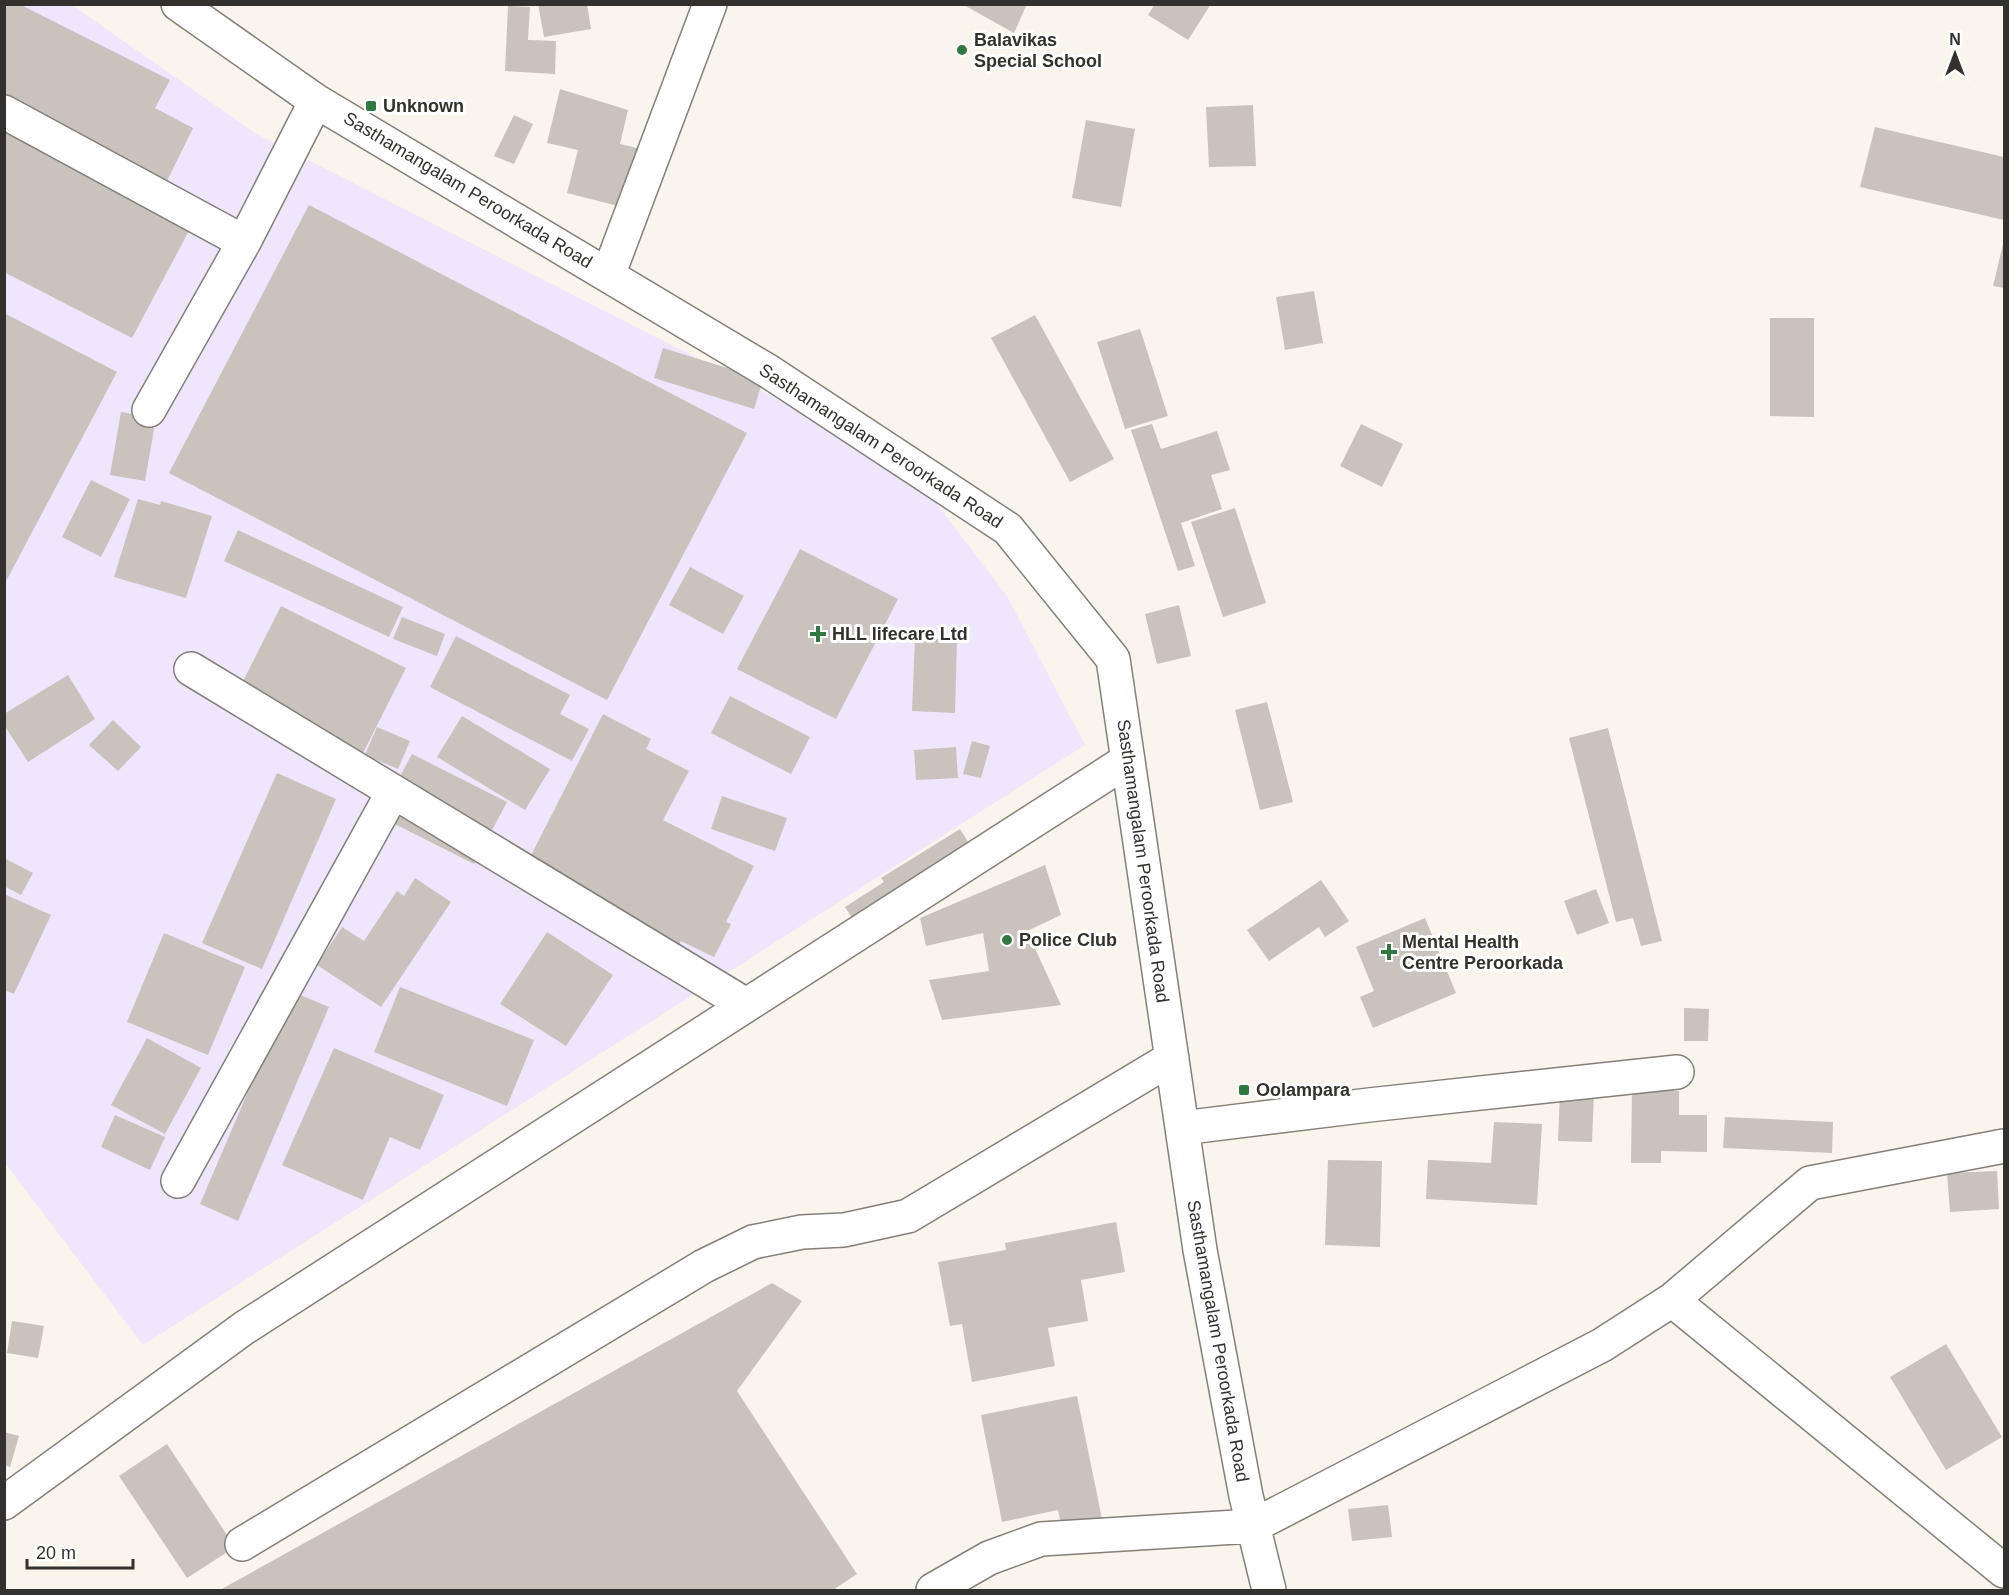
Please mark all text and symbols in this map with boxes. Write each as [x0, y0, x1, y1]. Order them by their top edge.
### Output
north arrow [1925, 24, 1985, 84]
place label: Balavikas Special School [974, 30, 1102, 71]
text: N [1949, 31, 1961, 48]
marker: Balavikas Special School [955, 43, 969, 57]
place label: Unknown [383, 96, 464, 116]
marker: Unknown [364, 99, 378, 113]
street label: Sasthamangalam Peroorkada Road [340, 108, 596, 272]
street label: Sasthamangalam Peroorkada Road [756, 360, 1006, 532]
place label: HLL lifecare Ltd [832, 624, 968, 644]
marker: HLL lifecare Ltd [809, 625, 827, 643]
street label: Sasthamangalam Peroorkada Road [1113, 718, 1173, 1004]
place label: Police Club [1019, 930, 1117, 950]
place label: Mental Health Centre Peroorkada [1402, 932, 1564, 973]
marker: Police Club [1000, 933, 1014, 947]
marker: Mental Health Centre Peroorkada [1380, 943, 1398, 961]
place label: Oolampara [1256, 1080, 1351, 1100]
marker: Oolampara [1237, 1083, 1251, 1097]
street label: Sasthamangalam Peroorkada Road [1183, 1198, 1253, 1484]
scale bar [27, 1532, 134, 1570]
text: 20 m [36, 1543, 76, 1563]

